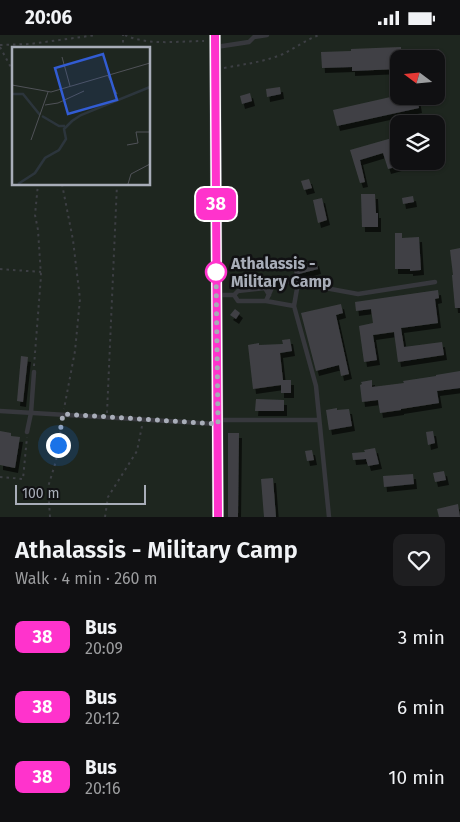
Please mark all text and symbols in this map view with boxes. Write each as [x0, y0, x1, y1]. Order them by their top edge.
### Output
text: 20:06 [25, 6, 72, 29]
inset map [12, 47, 150, 185]
north arrow [390, 50, 445, 105]
map controls [390, 50, 445, 170]
button: layers [390, 115, 445, 170]
line badge: 38 [194, 188, 238, 220]
text: 38 [206, 193, 226, 215]
place label: Athalassis - Military Camp [230, 254, 331, 291]
marker: Athalassis - Military Camp [205, 261, 227, 283]
your location [46, 433, 71, 458]
scale bar [15, 482, 146, 505]
text: 100 m [22, 485, 59, 502]
button: heart [393, 534, 445, 586]
text: Athalassis - Military Camp [15, 536, 298, 564]
text: Walk · 4 min · 260 m [15, 569, 157, 588]
text: Bus [85, 616, 117, 639]
text: 38 [33, 626, 52, 648]
text: 3 min [398, 626, 445, 649]
text: 20:09 [85, 639, 123, 658]
text: Bus [85, 686, 117, 709]
text: 38 [33, 696, 52, 718]
text: 6 min [397, 696, 445, 719]
text: 20:12 [85, 709, 120, 728]
text: Bus [85, 756, 117, 779]
text: 38 [33, 766, 52, 788]
text: 10 min [388, 766, 445, 789]
text: 20:16 [85, 779, 121, 798]

